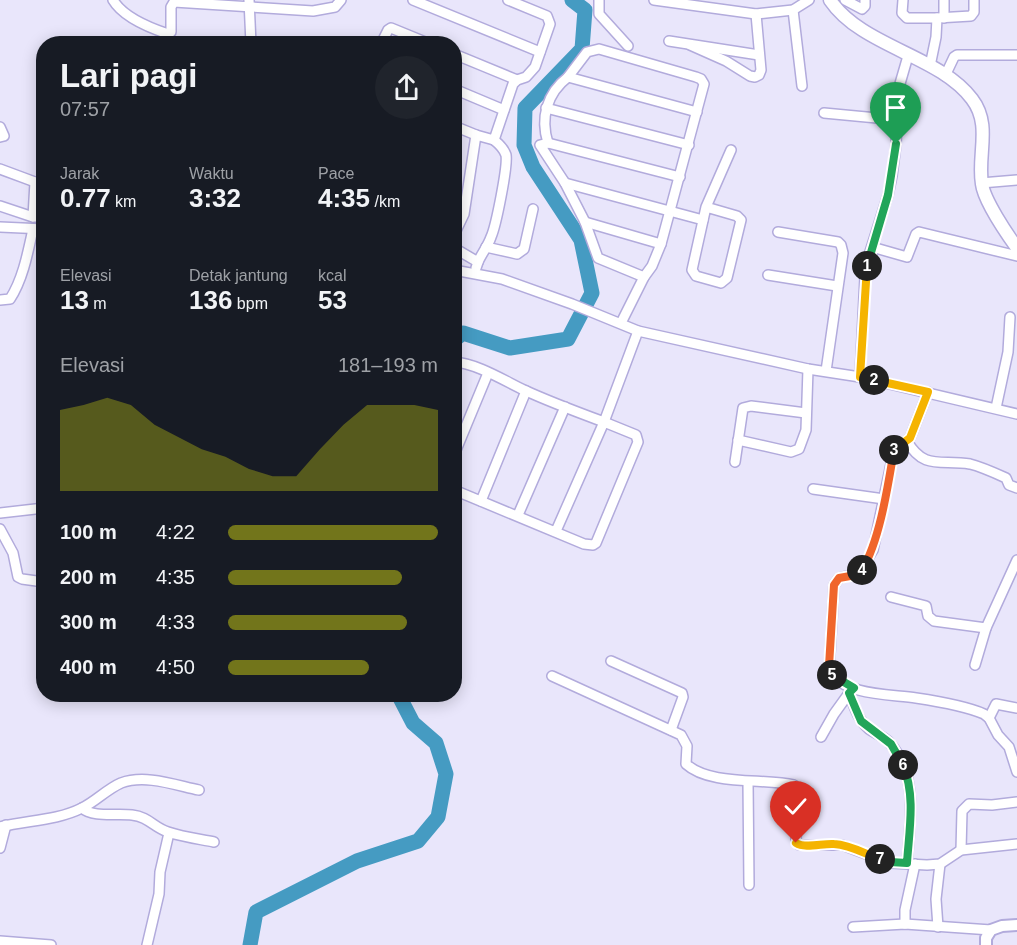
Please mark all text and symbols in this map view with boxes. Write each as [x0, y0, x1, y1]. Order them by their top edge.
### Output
button: share [375, 56, 438, 119]
text: Lari pagi [60, 57, 198, 94]
pin [870, 82, 921, 144]
icon: arrive [879, 91, 912, 124]
text: 07:57 [60, 98, 110, 120]
text: Jarak [60, 165, 99, 182]
text: Waktu [189, 165, 234, 182]
text: Pace [318, 165, 354, 182]
text: 0.77 [60, 183, 111, 213]
text: 3:32 [189, 183, 241, 213]
text: 4:35 [318, 183, 370, 213]
text: km [111, 193, 136, 210]
text: /km [370, 193, 400, 210]
pin: 1 [852, 251, 882, 281]
text: 1 [863, 257, 871, 274]
text: Elevasi [60, 267, 112, 284]
text: Detak jantung [189, 267, 288, 284]
text: kcal [318, 267, 346, 284]
text: 13 [60, 285, 89, 315]
text: 136 [189, 285, 232, 315]
text: 53 [318, 285, 347, 315]
text: m [89, 295, 107, 312]
text: bpm [232, 295, 268, 312]
text: Elevasi [60, 354, 124, 376]
text: 181–193 m [338, 354, 438, 376]
pin: 2 [859, 365, 889, 395]
text: 2 [870, 371, 878, 388]
pin: 3 [879, 435, 909, 465]
text: 3 [890, 441, 898, 458]
text: 100 m [60, 521, 117, 543]
text: 4:22 [156, 521, 195, 543]
pin: 4 [847, 555, 877, 585]
text: 4 [858, 561, 866, 578]
text: 200 m [60, 566, 117, 588]
text: 4:35 [156, 566, 195, 588]
text: 300 m [60, 611, 117, 633]
text: 4:33 [156, 611, 195, 633]
text: 400 m [60, 656, 117, 678]
text: 4:50 [156, 656, 195, 678]
pin: 5 [817, 660, 847, 690]
text: 5 [828, 666, 836, 683]
pin: 6 [888, 750, 918, 780]
text: 6 [899, 756, 907, 773]
pin [770, 781, 821, 843]
icon: check [779, 790, 812, 823]
pin: 7 [865, 844, 895, 874]
text: 7 [876, 850, 884, 867]

